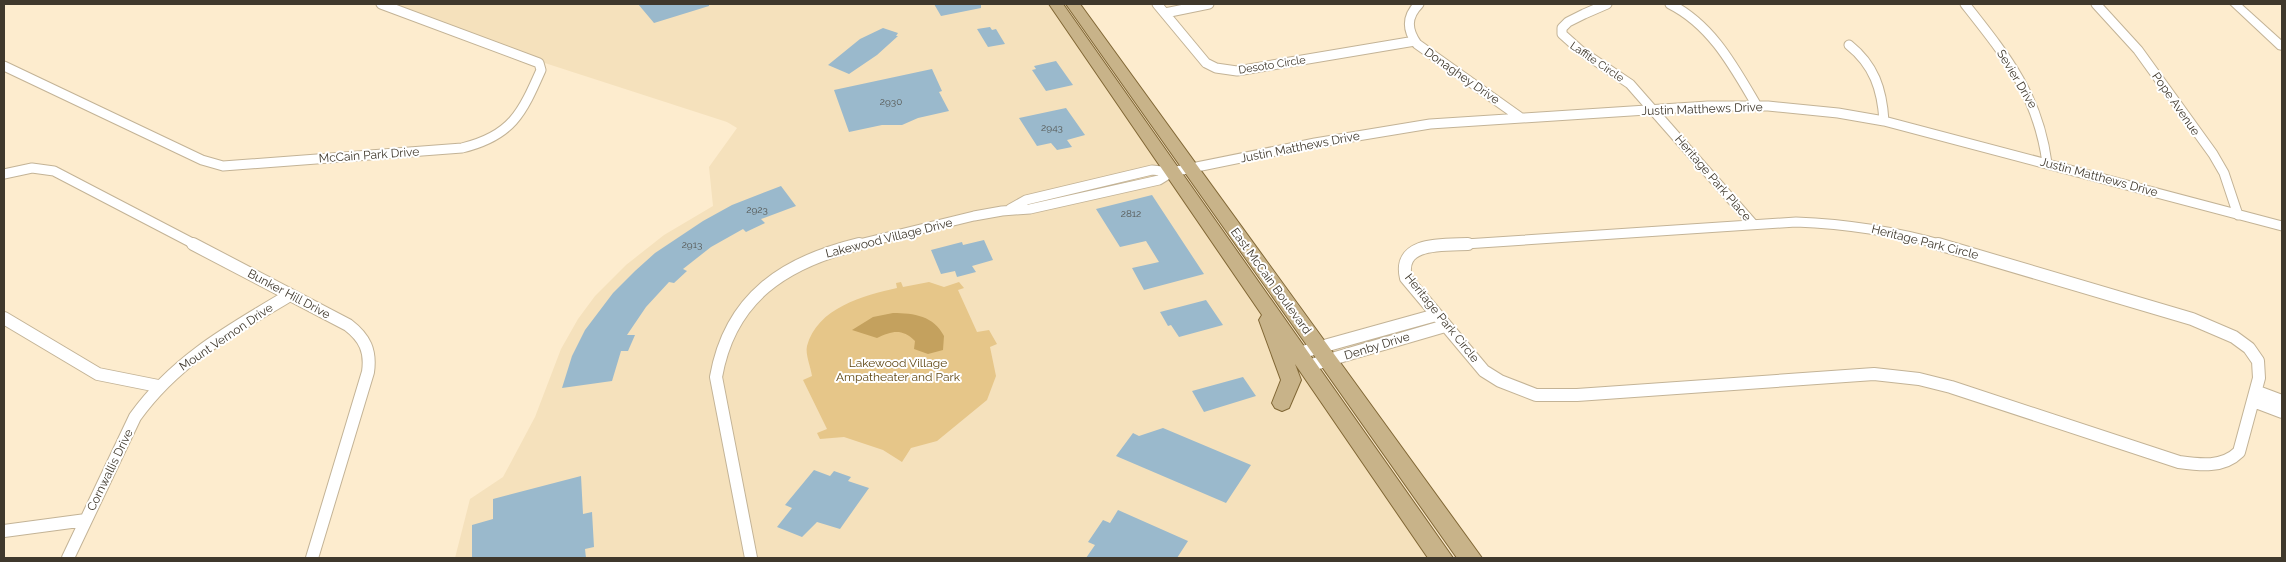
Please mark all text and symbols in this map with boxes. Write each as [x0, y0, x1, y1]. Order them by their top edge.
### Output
street label: Laffite Circle [1567, 39, 1627, 85]
street label: Donaghey Drive [1422, 45, 1502, 107]
street label: Sevier Drive [1994, 47, 2040, 111]
street label: Desoto Circle [1237, 53, 1307, 77]
street label: Pope Avenue [2149, 70, 2203, 138]
house number: 2930 [880, 96, 902, 107]
street label: Justin Matthews Drive [1641, 100, 1763, 118]
house number: 2943 [1041, 122, 1063, 133]
street label: Justin Matthews Drive [1239, 129, 1361, 165]
street label: Heritage Park Place [1672, 132, 1754, 224]
street label: McCain Park Drive [318, 145, 420, 165]
street label: Justin Matthews Drive [2039, 155, 2159, 199]
house number: 2923 [746, 204, 768, 215]
house number: 2812 [1121, 208, 1141, 219]
street label: Lakewood Village Drive [824, 215, 954, 261]
street label: Heritage Park Circle [1870, 222, 1980, 262]
street label: East McCain Boulevard [1228, 225, 1314, 337]
house number: 2913 [682, 239, 702, 250]
street label: Bunker Hill Drive [245, 266, 333, 322]
street label: Heritage Park Circle [1402, 271, 1482, 365]
street label: Mount Vernon Drive [177, 301, 275, 373]
street label: Denby Drive [1343, 329, 1411, 363]
park label: Lakewood Village Ampatheater and Park [836, 356, 961, 384]
street label: Cornwallis Drive [84, 427, 136, 513]

